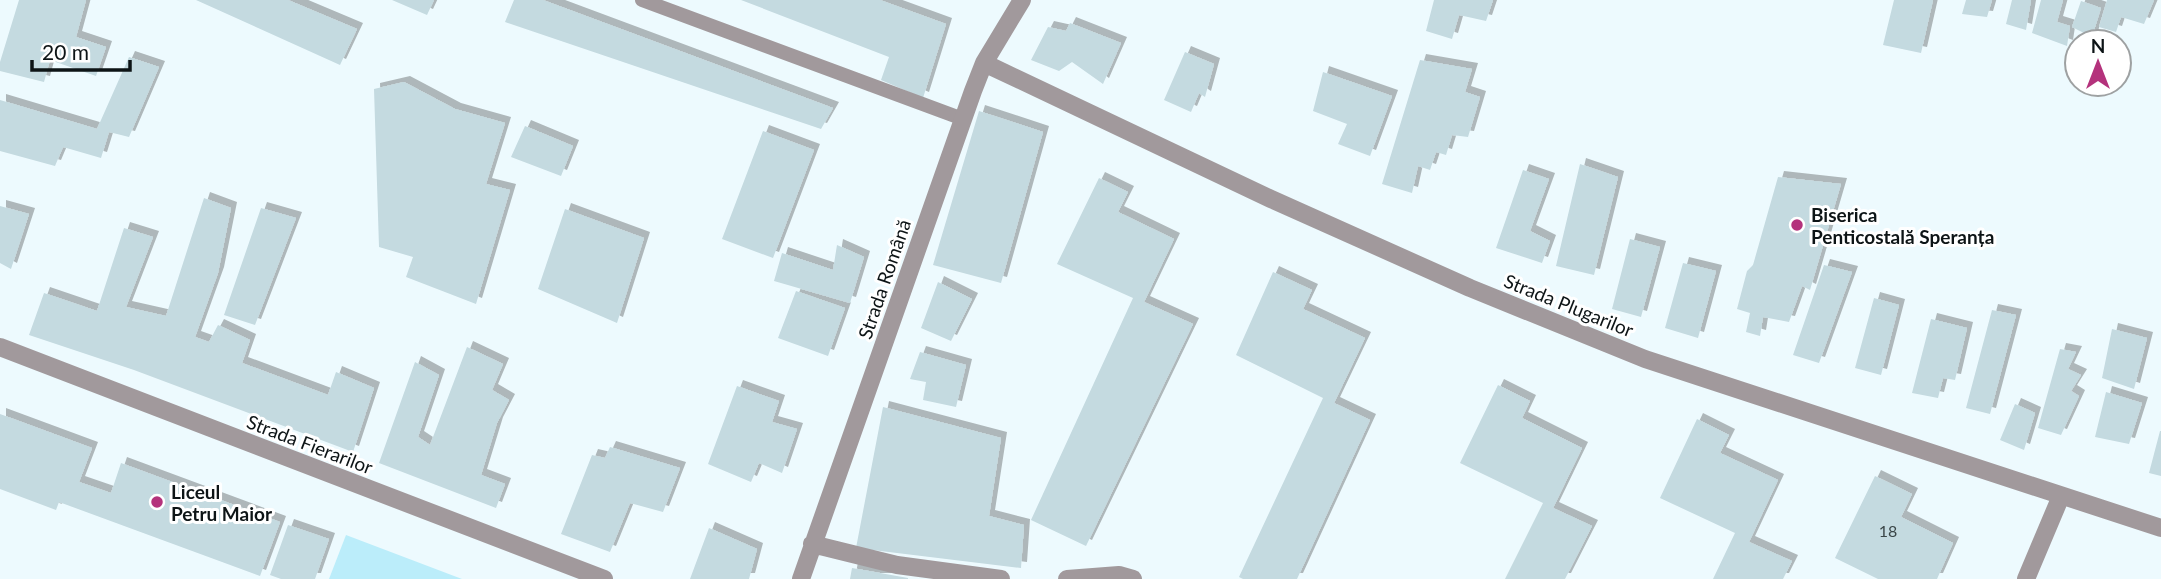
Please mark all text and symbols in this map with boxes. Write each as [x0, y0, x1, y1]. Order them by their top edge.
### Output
scale bar [32, 28, 130, 72]
north arrow [2063, 28, 2133, 98]
text: N [2091, 34, 2105, 57]
text: 20 m [42, 39, 89, 64]
place label: Biserica Penticostală Speranța [1811, 203, 1994, 248]
street label: Strada Română [853, 216, 915, 342]
marker: Biserica Penticostală Speranța [1789, 217, 1805, 233]
street label: Strada Plugarilor [1501, 269, 1637, 341]
street label: Strada Fierarilor [244, 409, 376, 479]
place label: Liceul Petru Maior [171, 480, 273, 525]
marker: Liceul Petru Maior [149, 494, 165, 510]
house number: 18 [1879, 521, 1897, 540]

